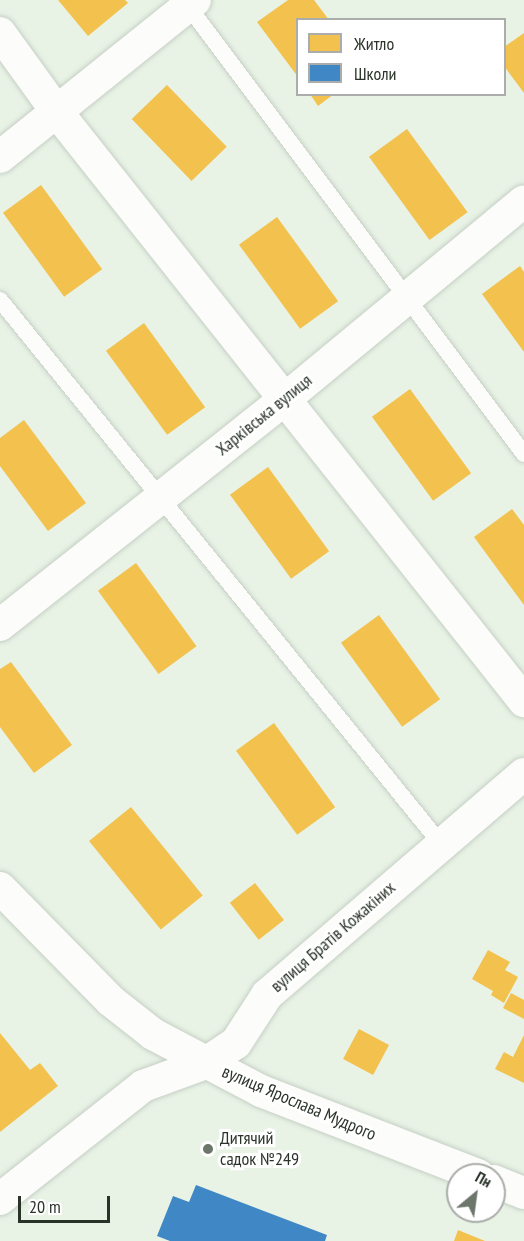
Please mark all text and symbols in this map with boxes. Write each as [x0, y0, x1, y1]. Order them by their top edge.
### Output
legend [296, 18, 506, 96]
text: Житло [354, 32, 394, 55]
text: Школи [354, 62, 396, 85]
street label: Харківська вулиця [212, 370, 316, 460]
street label: вулиця Братів Кожакіних [266, 877, 400, 997]
street label: вулиця Ярослава Мудрого [219, 1061, 379, 1145]
place label: Дитячий садок №249 [220, 1128, 299, 1170]
marker: Дитячий садок №249 [201, 1142, 215, 1156]
north arrow [446, 1163, 506, 1223]
text: Пн [472, 1167, 495, 1192]
scale bar [21, 1184, 112, 1222]
text: 20 m [29, 1195, 61, 1218]

